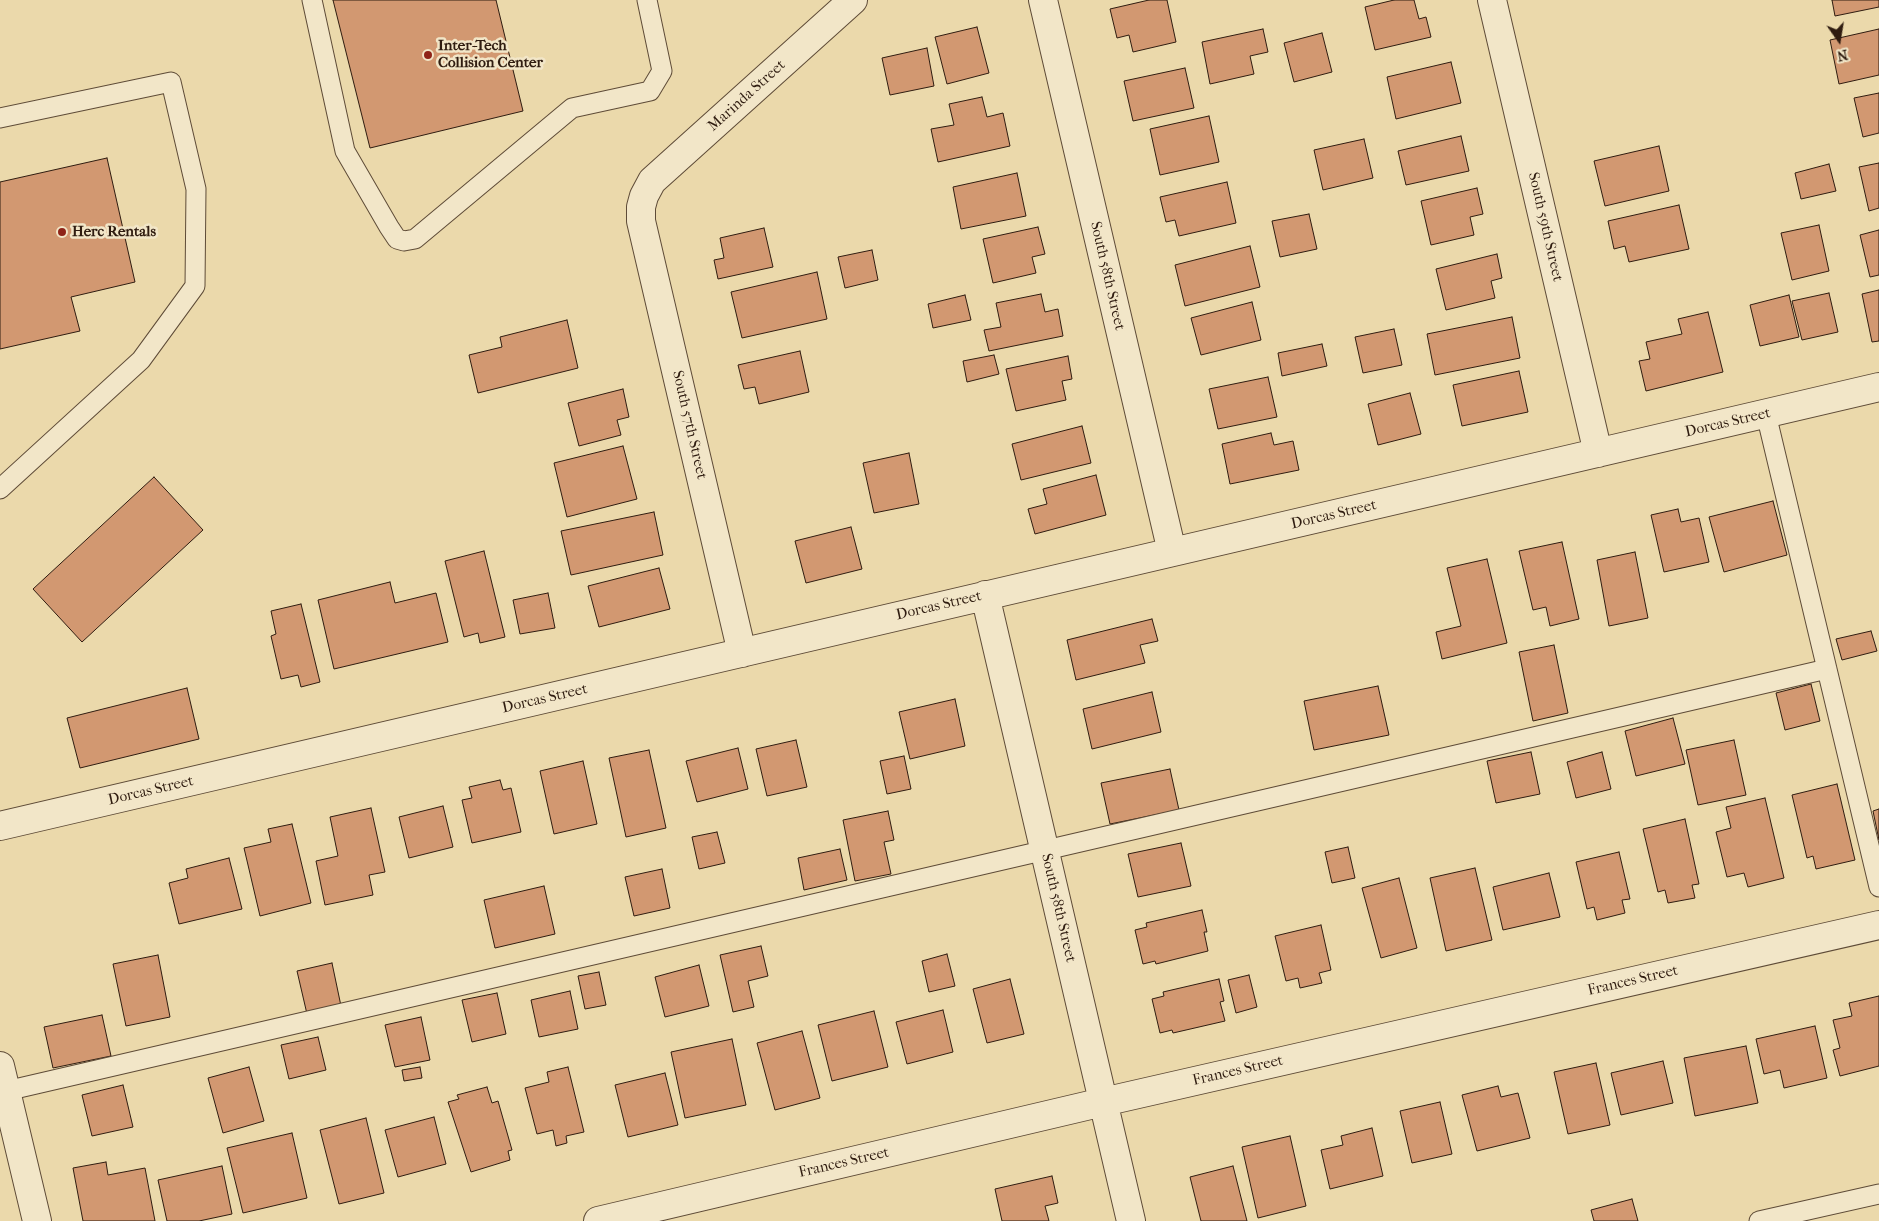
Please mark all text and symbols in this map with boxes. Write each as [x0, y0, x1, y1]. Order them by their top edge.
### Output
north arrow [1814, 15, 1864, 65]
place label: Inter-Tech Collision Center [438, 37, 543, 72]
text: N [1835, 46, 1850, 65]
marker: Inter-Tech Collision Center [422, 49, 434, 61]
street label: Marinda Street [705, 57, 789, 135]
street label: South 59th Street [1524, 171, 1566, 283]
street label: South 58th Street [1086, 220, 1128, 332]
place label: Herc Rentals [72, 223, 156, 241]
marker: Herc Rentals [56, 226, 68, 238]
street label: South 57th Street [668, 369, 710, 481]
street label: Dorcas Street [1684, 404, 1772, 442]
street label: Dorcas Street [1290, 496, 1378, 534]
street label: Dorcas Street [895, 587, 983, 625]
street label: Dorcas Street [501, 680, 589, 718]
street label: Dorcas Street [107, 772, 195, 810]
street label: South 58th Street [1037, 852, 1079, 964]
street label: Frances Street [1586, 962, 1680, 1000]
street label: Frances Street [1191, 1052, 1285, 1090]
street label: Frances Street [797, 1144, 891, 1182]

